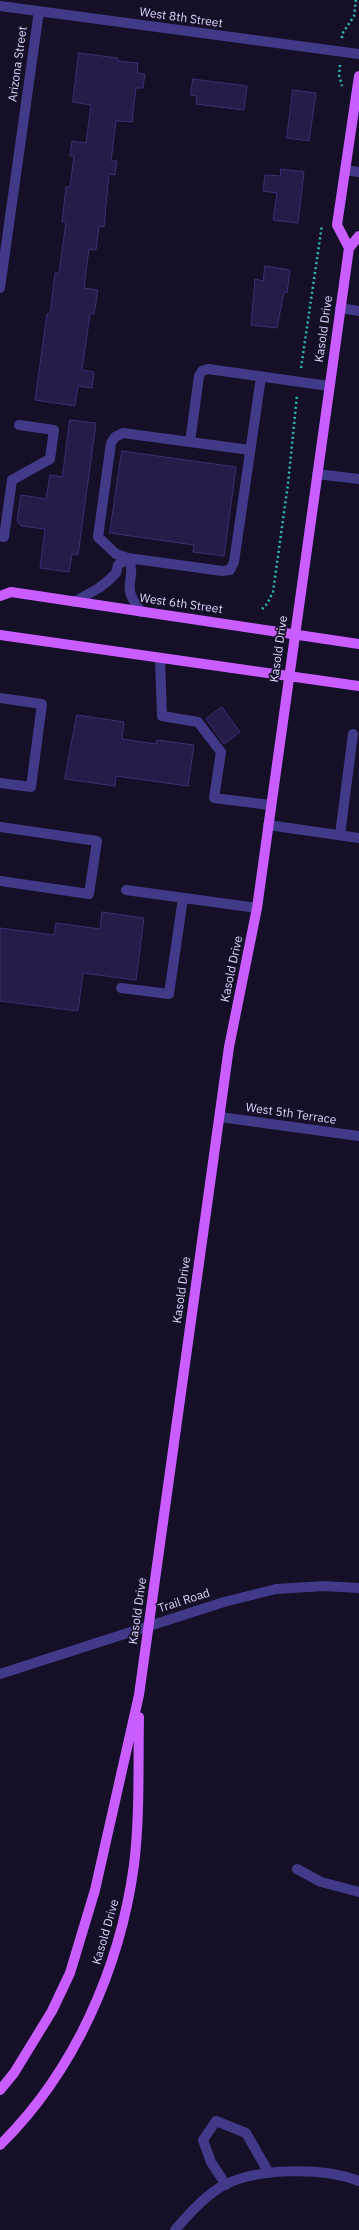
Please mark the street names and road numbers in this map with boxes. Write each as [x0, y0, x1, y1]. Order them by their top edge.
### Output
street label: West 8th Street [138, 5, 224, 31]
street label: Arizona Street [6, 25, 30, 103]
street label: Kasold Drive [312, 295, 336, 363]
street label: West 6th Street [138, 591, 224, 617]
street label: Kasold Drive [267, 615, 291, 683]
street label: Kasold Drive [218, 935, 246, 1003]
street label: West 5th Terrace [245, 1101, 337, 1127]
street label: Kasold Drive [170, 1256, 194, 1324]
street label: Kasold Drive [126, 1577, 150, 1645]
street label: Trail Road [156, 1586, 212, 1616]
street label: Kasold Drive [90, 1898, 122, 1966]

